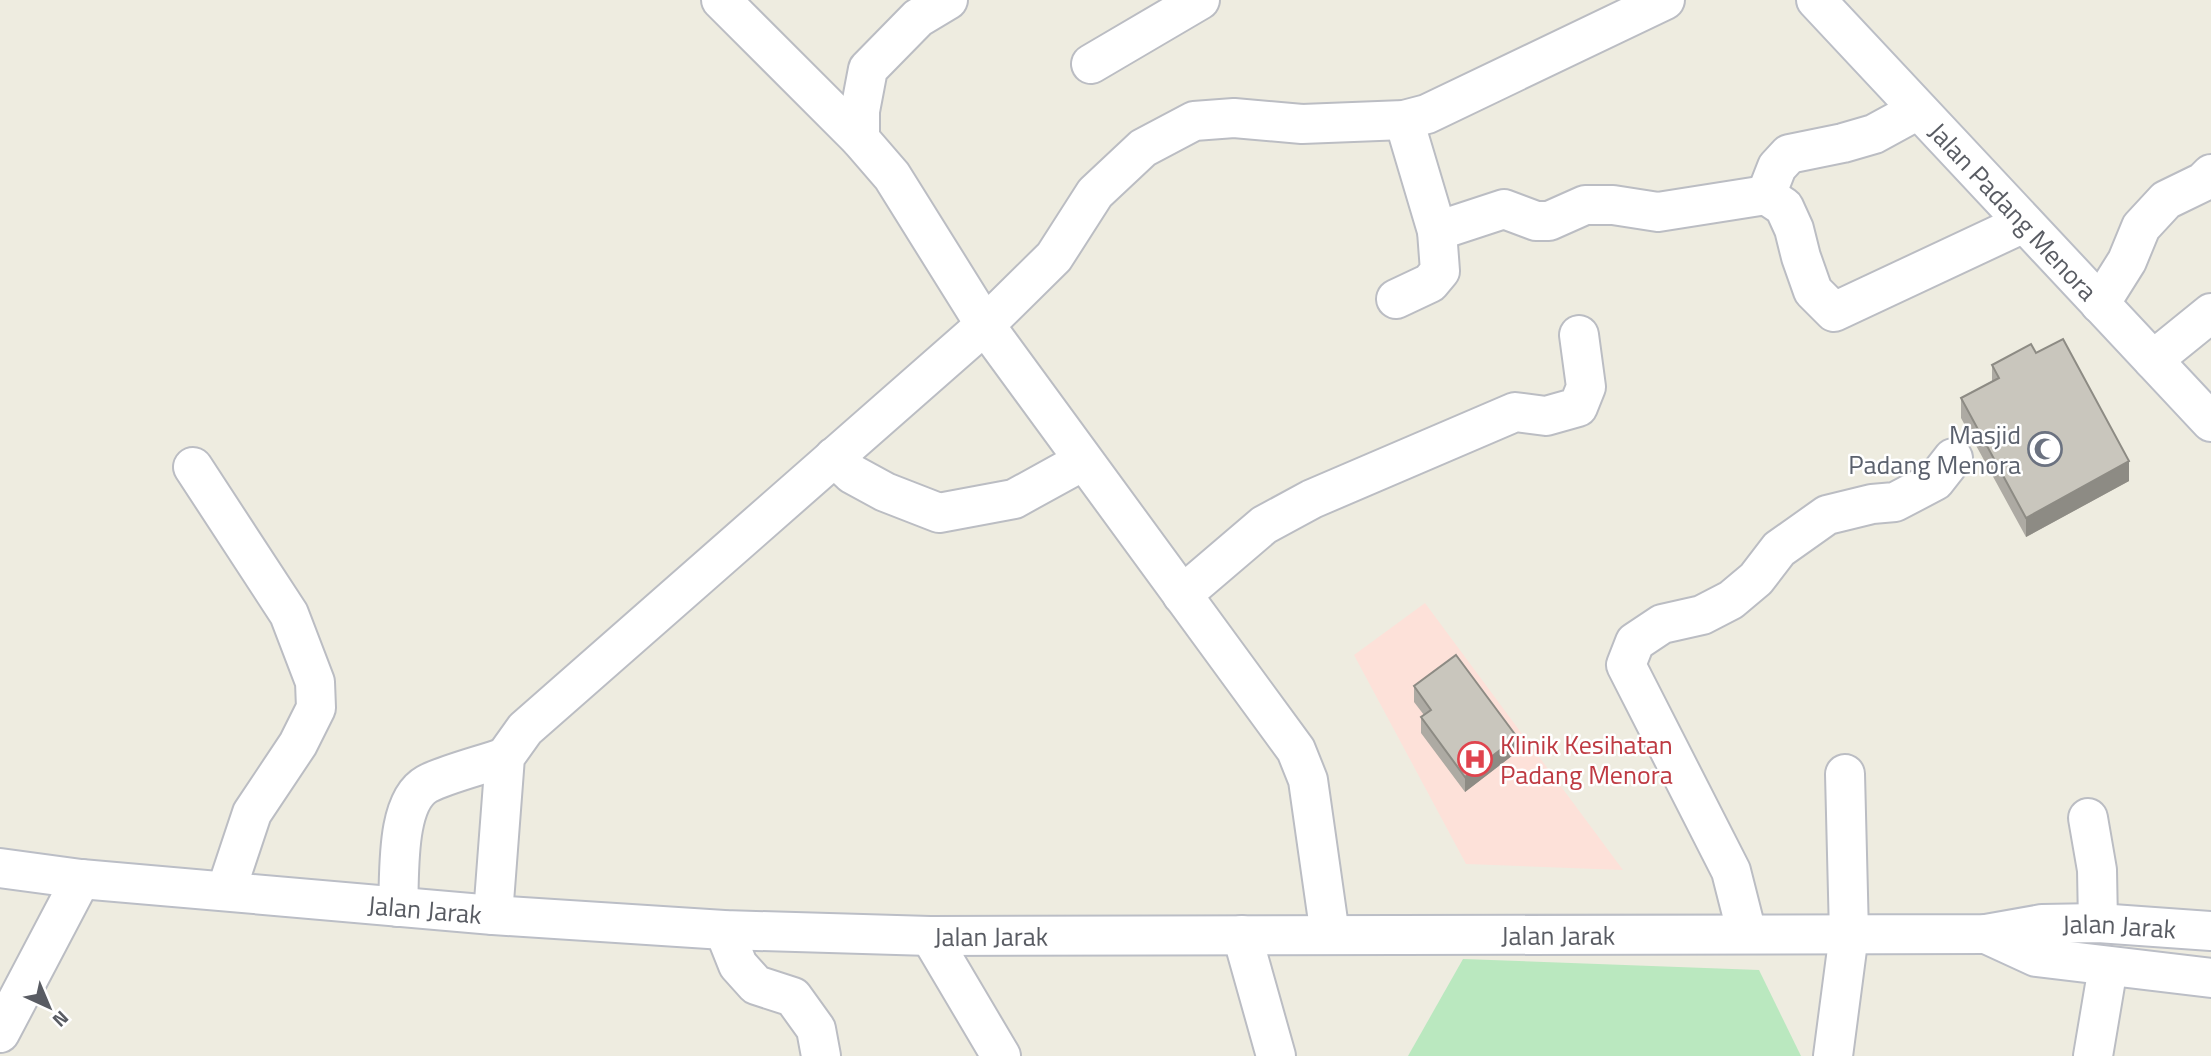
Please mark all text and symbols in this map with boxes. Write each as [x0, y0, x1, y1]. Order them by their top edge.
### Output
street label: Jalan Padang Menora [1920, 113, 2107, 309]
place label: Masjid Padang Menora [1848, 415, 2021, 484]
mosque icon: Masjid Padang Menora [2026, 430, 2064, 468]
place label: Klinik Kesihatan Padang Menora [1500, 725, 1673, 794]
hospital icon: Klinik Kesihatan Padang Menora [1456, 740, 1494, 778]
street label: Jalan Jarak [366, 885, 484, 933]
street label: Jalan Jarak [2062, 903, 2178, 948]
street label: Jalan Jarak [1501, 915, 1615, 954]
street label: Jalan Jarak [934, 916, 1048, 955]
north arrow [14, 972, 84, 1042]
text: N [46, 1005, 76, 1035]

